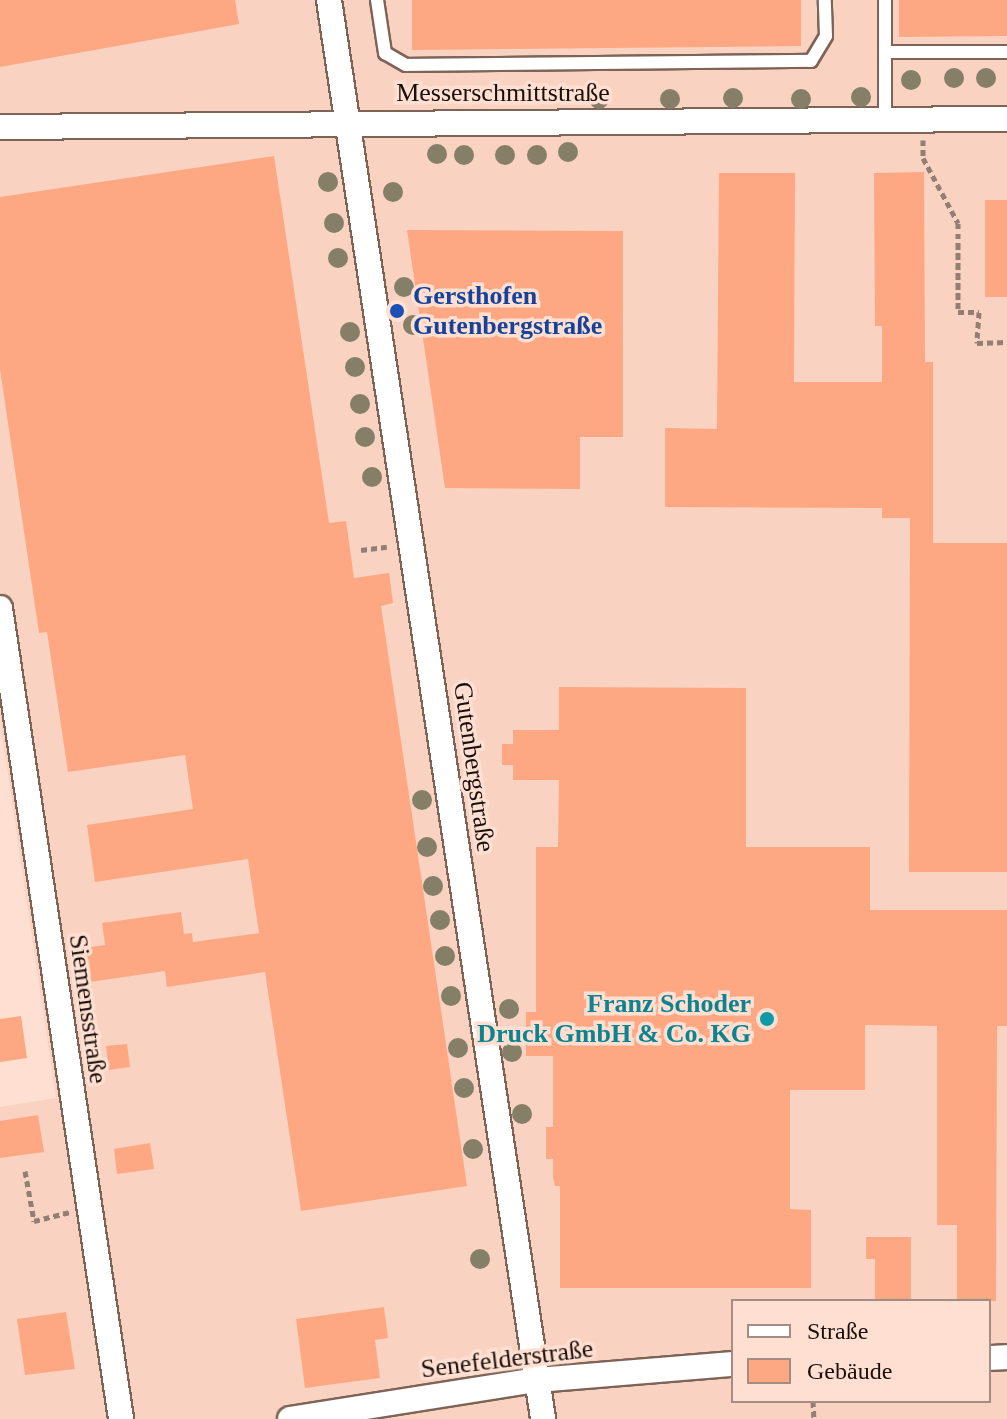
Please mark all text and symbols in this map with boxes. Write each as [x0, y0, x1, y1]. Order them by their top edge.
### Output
street label: Messerschmittstraße [396, 77, 610, 109]
place label: Gersthofen Gutenbergstraße [413, 280, 602, 342]
marker: Gersthofen Gutenbergstraße [388, 302, 406, 320]
street label: Gutenbergstraße [447, 680, 501, 854]
street label: Siemensstraße [62, 932, 114, 1086]
place label: Franz Schoder Druck GmbH & Co. KG [477, 988, 751, 1050]
marker: Franz Schoder Druck GmbH & Co. KG [758, 1010, 776, 1028]
legend [731, 1299, 991, 1403]
text: Straße [807, 1318, 868, 1344]
street label: Senefelderstraße [419, 1333, 595, 1385]
text: Gebäude [807, 1358, 892, 1384]

